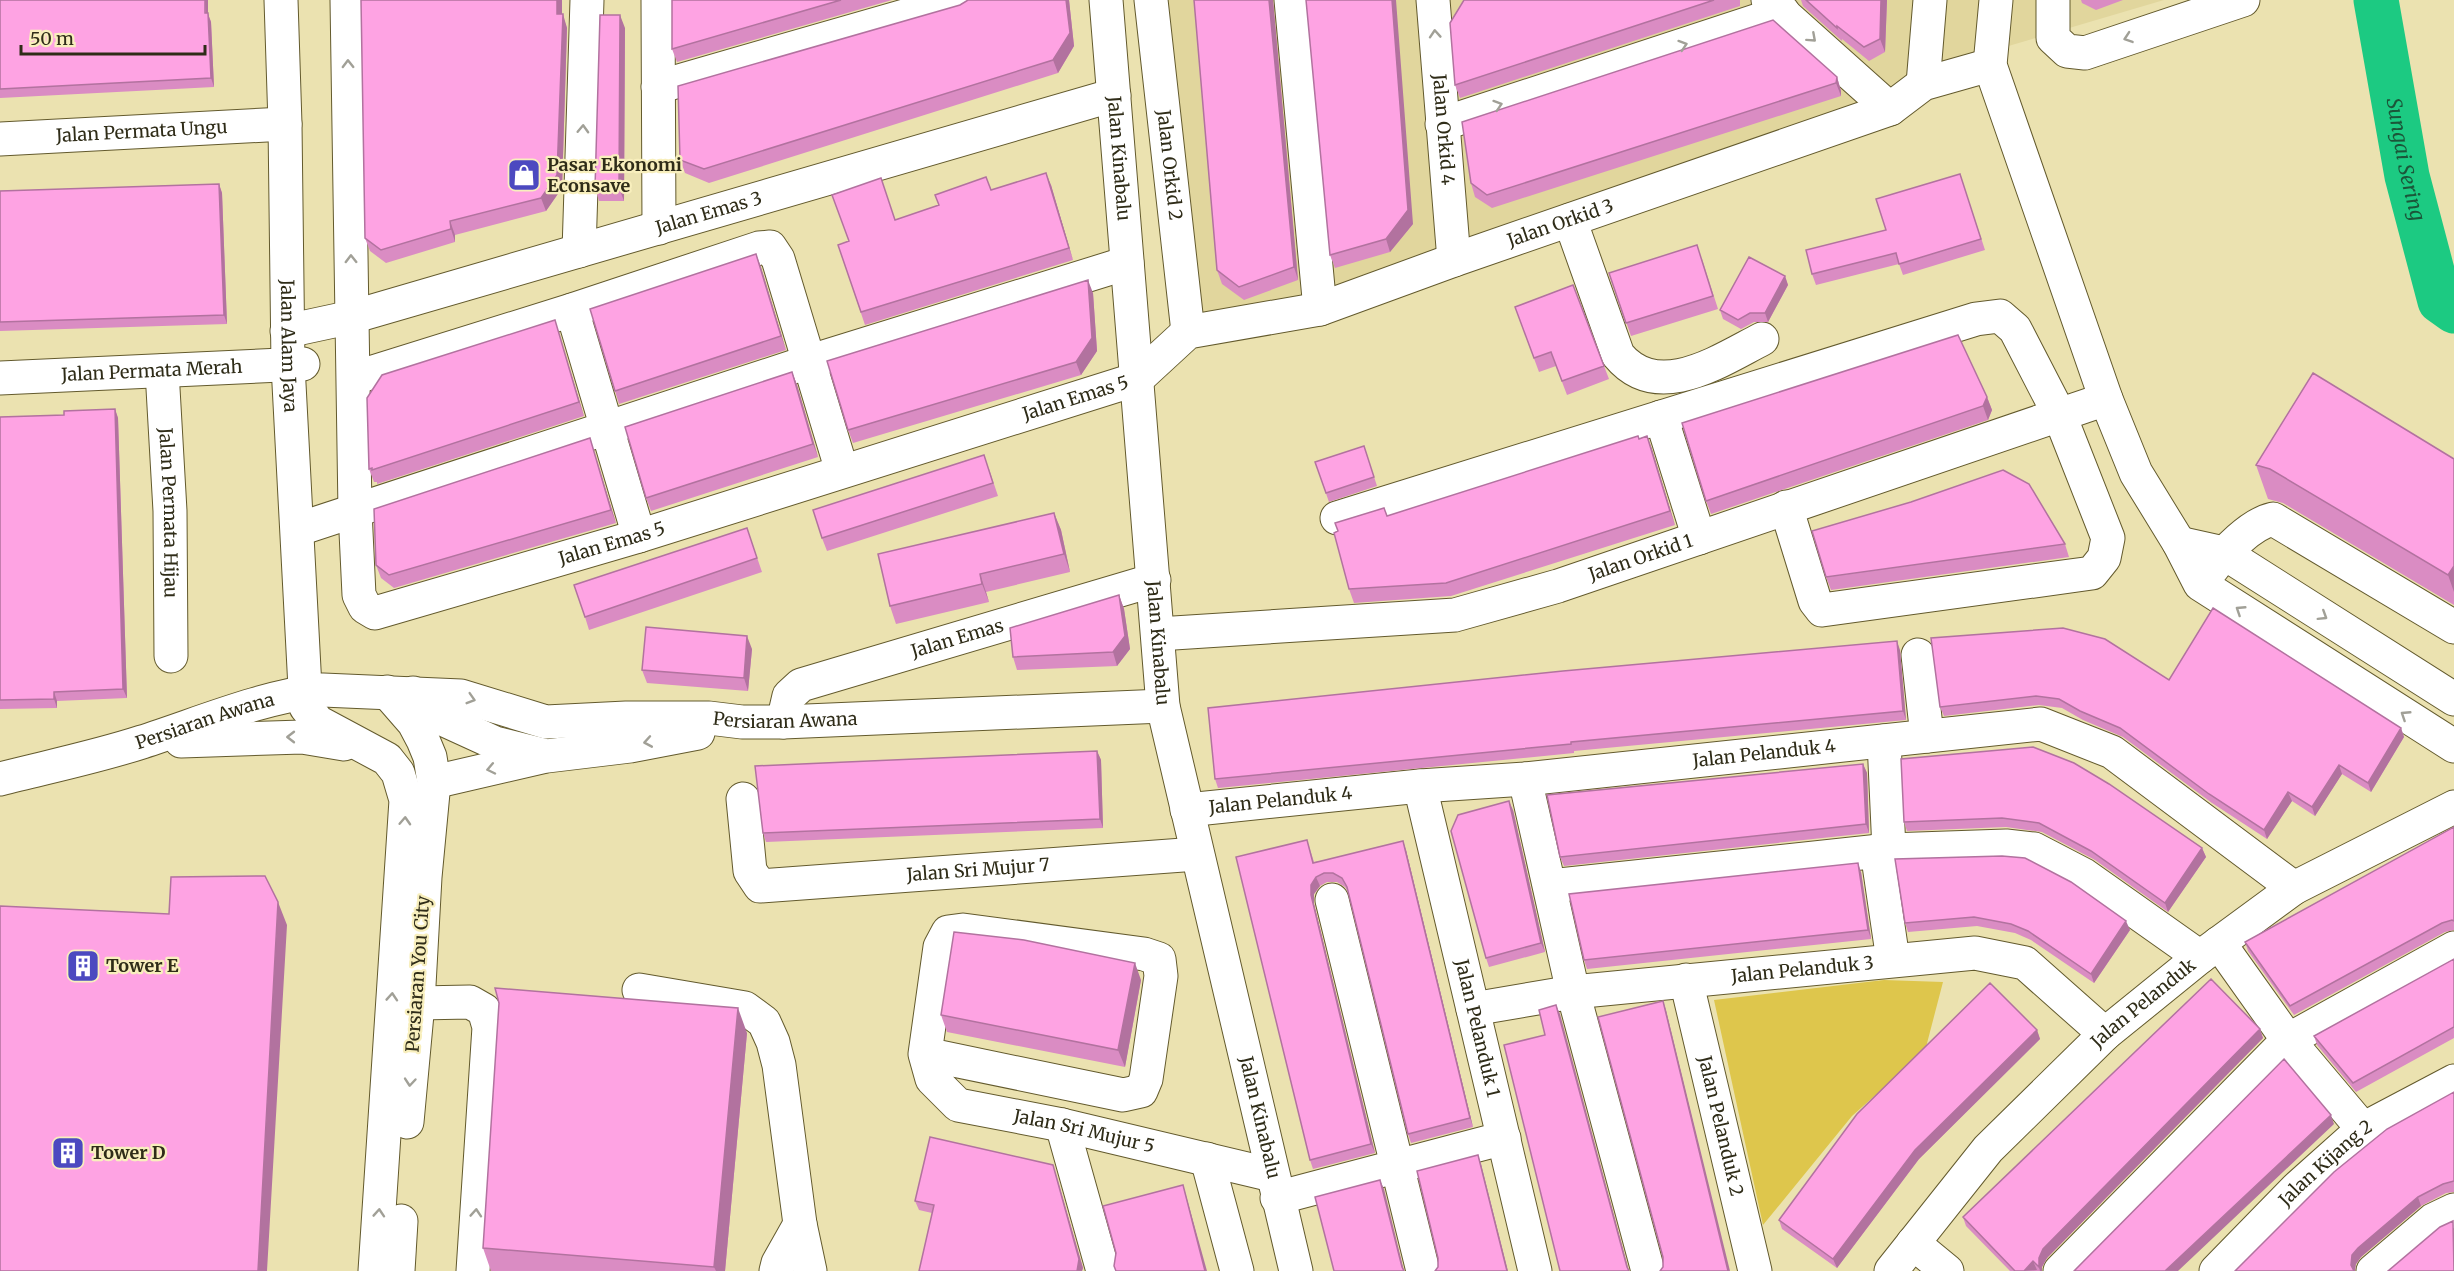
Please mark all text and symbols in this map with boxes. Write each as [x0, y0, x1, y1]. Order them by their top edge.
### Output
scale bar [21, 18, 206, 56]
text: 50 m [30, 27, 74, 50]
one-way arrow [1429, 30, 1442, 39]
one-way arrow [1805, 31, 1816, 42]
one-way arrow [2123, 31, 2134, 44]
one-way arrow [1677, 39, 1688, 52]
one-way arrow [342, 59, 355, 68]
street label: Jalan Orkid 4 [1428, 72, 1460, 186]
street label: Jalan Kinabalu [1103, 94, 1136, 222]
water label: Sungai Sering [2381, 96, 2431, 223]
one-way arrow [1492, 100, 1503, 113]
street label: Jalan Orkid 2 [1152, 107, 1187, 221]
street label: Jalan Permata Ungu [54, 115, 228, 147]
one-way arrow [576, 125, 589, 134]
place label: Pasar Ekonomi Econsave [547, 153, 682, 197]
shop icon: Pasar Ekonomi Econsave [506, 157, 542, 193]
street label: Jalan Emas 3 [652, 186, 764, 239]
street label: Jalan Orkid 3 [1503, 194, 1616, 252]
one-way arrow [345, 254, 358, 263]
street label: Jalan Alam Jaya [276, 278, 302, 413]
street label: Jalan Permata Merah [60, 355, 243, 386]
street label: Jalan Emas 5 [1019, 370, 1131, 426]
street label: Jalan Permata Hijau [154, 426, 183, 598]
street label: Jalan Emas 5 [555, 517, 668, 570]
street label: Jalan Orkid 1 [1584, 529, 1696, 586]
street label: Jalan Kinabalu [1142, 579, 1175, 706]
one-way arrow [2236, 605, 2246, 617]
one-way arrow [2317, 609, 2327, 621]
street label: Jalan Emas [907, 613, 1006, 663]
street label: Persiaran Awana [133, 687, 277, 754]
one-way arrow [465, 692, 476, 704]
street label: Persiaran Awana [712, 707, 858, 733]
one-way arrow [2401, 710, 2411, 722]
one-way arrow [287, 731, 296, 743]
street label: Jalan Pelanduk 4 [1690, 734, 1837, 772]
one-way arrow [644, 735, 654, 748]
one-way arrow [486, 762, 496, 775]
street label: Jalan Pelanduk 4 [1207, 781, 1353, 819]
one-way arrow [398, 816, 411, 825]
street label: Jalan Sri Mujur 7 [905, 853, 1050, 886]
street label: Persiaran You City [401, 894, 434, 1053]
building icon: Tower E [65, 948, 101, 984]
street label: Jalan Pelanduk 3 [1729, 951, 1875, 988]
street label: Jalan Pelanduk [2085, 953, 2200, 1053]
place label: Tower E [106, 954, 179, 977]
street label: Jalan Pelanduk 1 [1450, 956, 1505, 1099]
one-way arrow [385, 992, 398, 1001]
street label: Jalan Pelanduk 2 [1693, 1052, 1749, 1198]
street label: Jalan Kinabalu [1235, 1053, 1286, 1181]
one-way arrow [404, 1077, 417, 1086]
street label: Jalan Sri Mujur 5 [1011, 1104, 1157, 1158]
street label: Jalan Kijang 2 [2273, 1114, 2376, 1212]
building icon: Tower D [50, 1135, 86, 1171]
place label: Tower D [91, 1141, 166, 1164]
one-way arrow [372, 1208, 385, 1217]
one-way arrow [469, 1208, 482, 1217]

